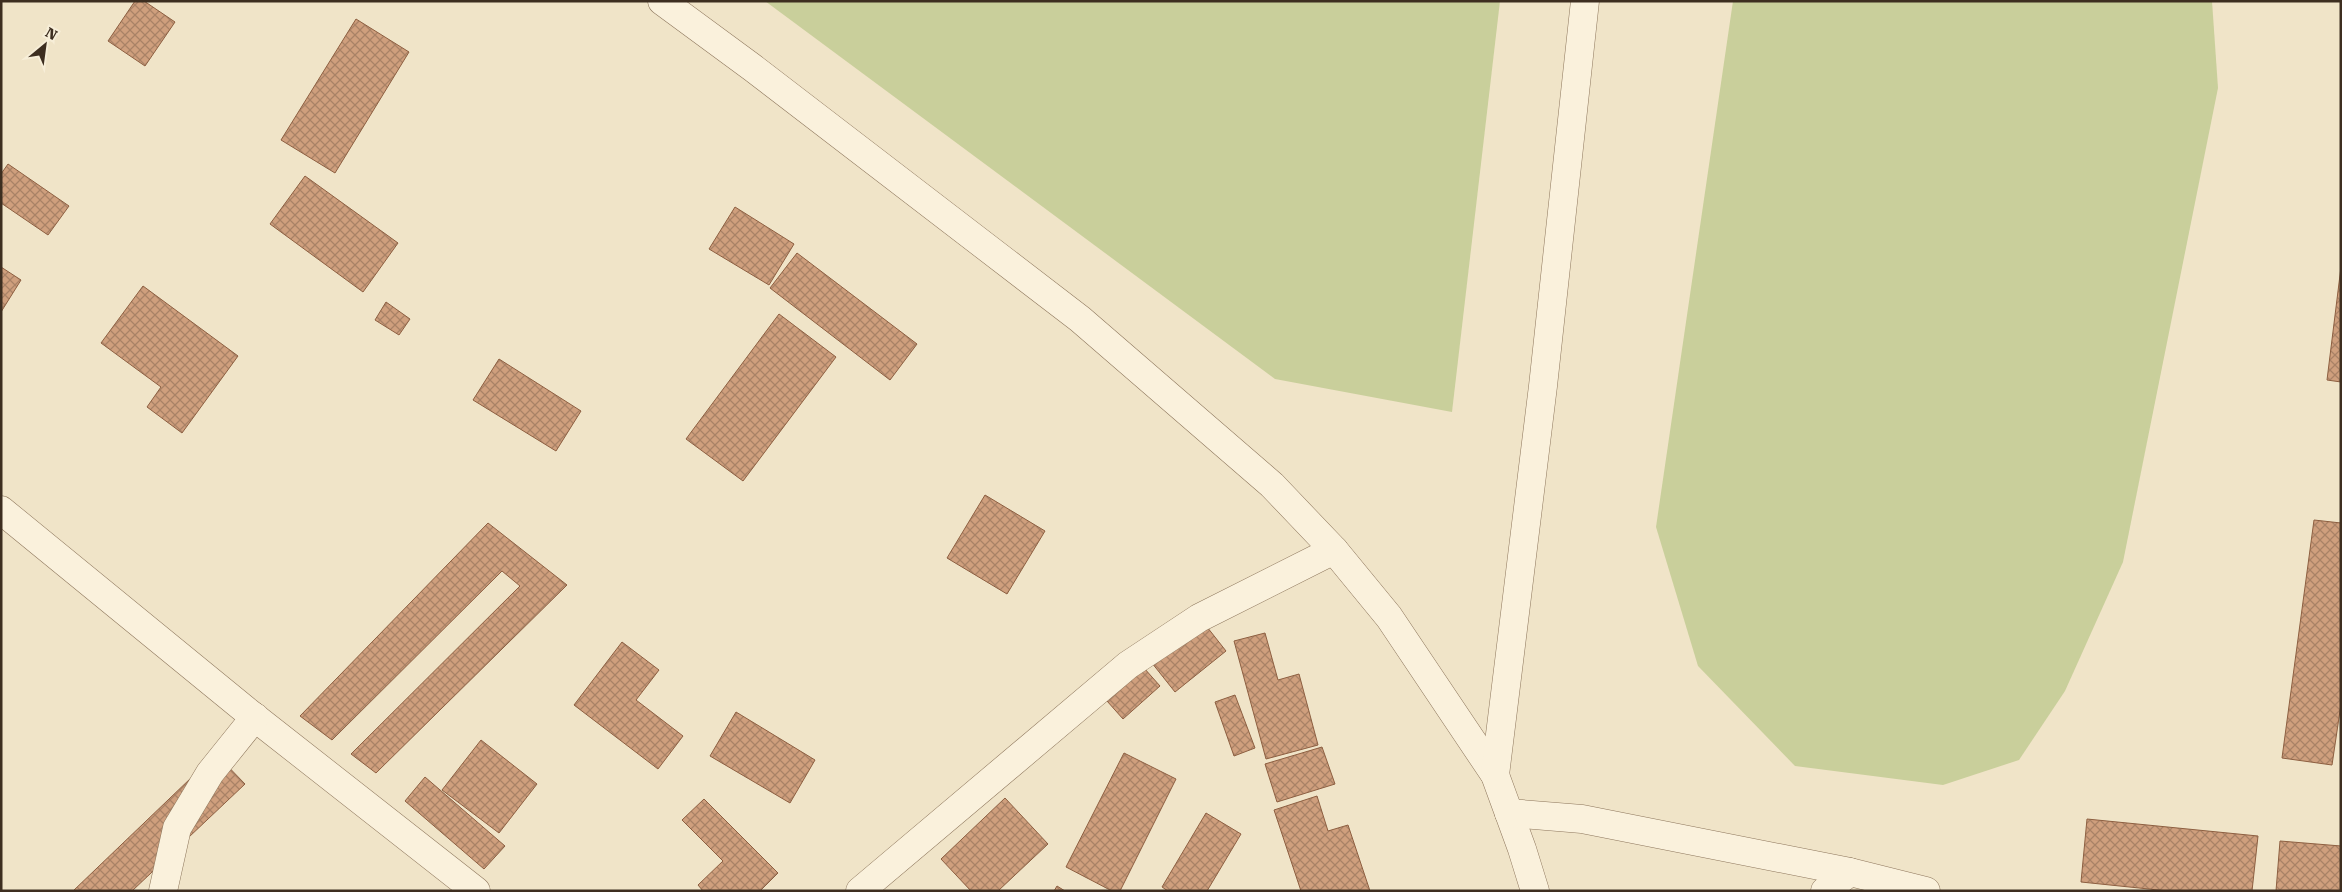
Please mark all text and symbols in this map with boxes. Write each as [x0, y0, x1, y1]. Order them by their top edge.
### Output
north arrow [20, 20, 70, 70]
text: N [43, 24, 60, 43]

